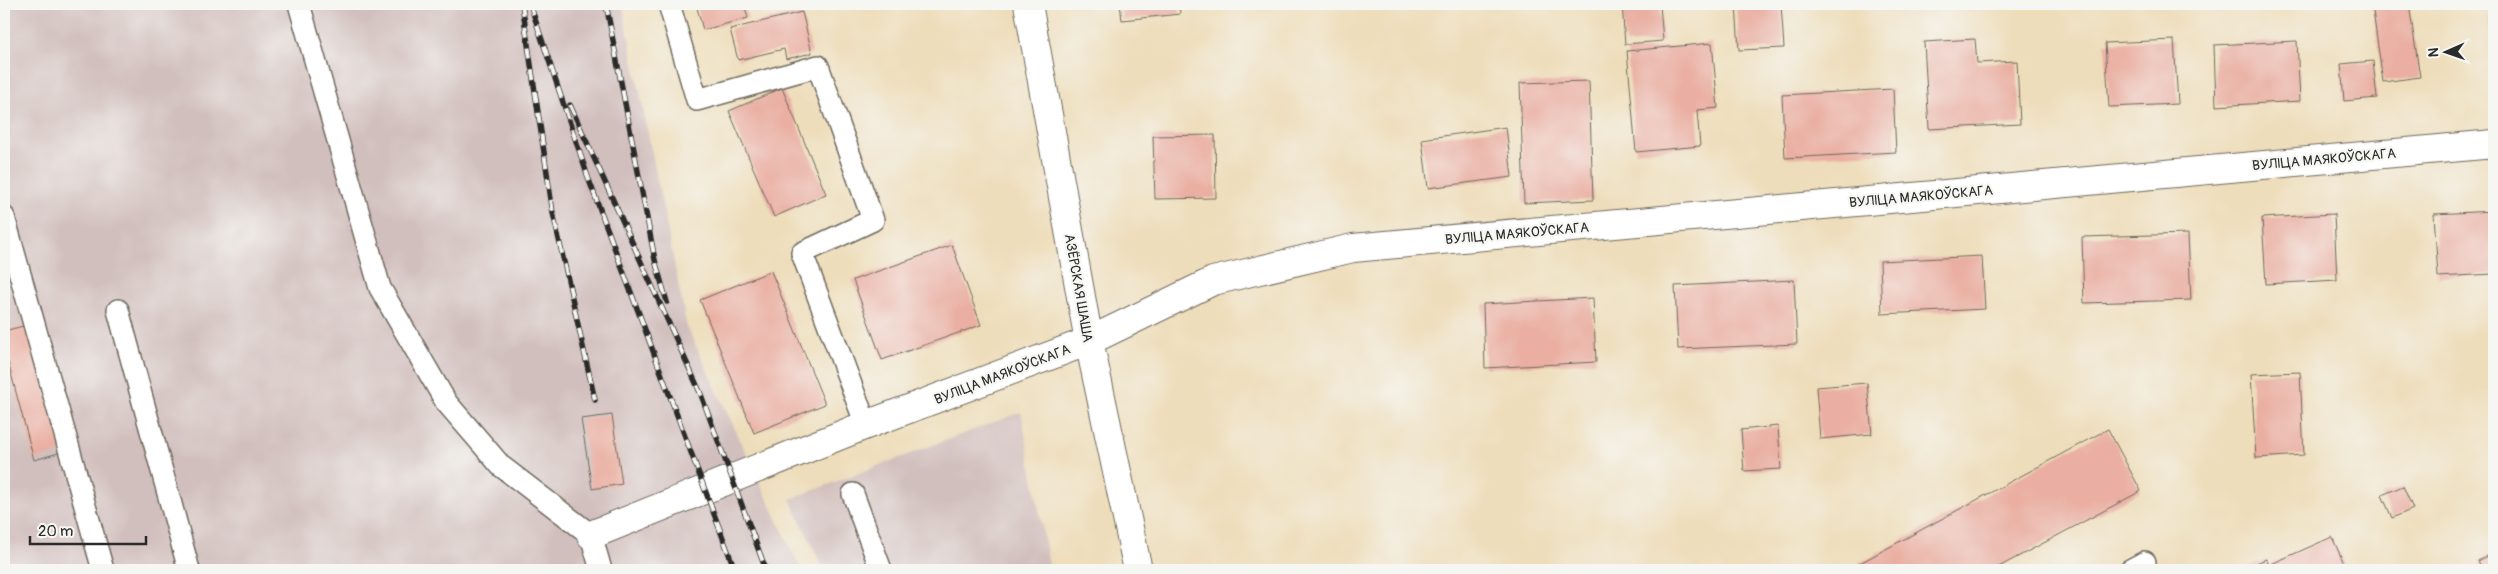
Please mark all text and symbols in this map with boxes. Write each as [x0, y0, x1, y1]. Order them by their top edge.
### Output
north arrow [2420, 28, 2470, 78]
text: N [2425, 47, 2442, 57]
street label: ВУЛІЦА МАЯКОЎСКАГА [2251, 145, 2397, 174]
street label: ВУЛІЦА МАЯКОЎСКАГА [1848, 182, 1994, 211]
street label: ВУЛІЦА МАЯКОЎСКАГА [1444, 219, 1590, 248]
street label: АЗЁРСКАЯ ШАША [1061, 233, 1096, 344]
street label: ВУЛІЦА МАЯКОЎСКАГА [932, 341, 1073, 408]
scale bar [30, 514, 146, 546]
text: 20 m [38, 522, 73, 541]

